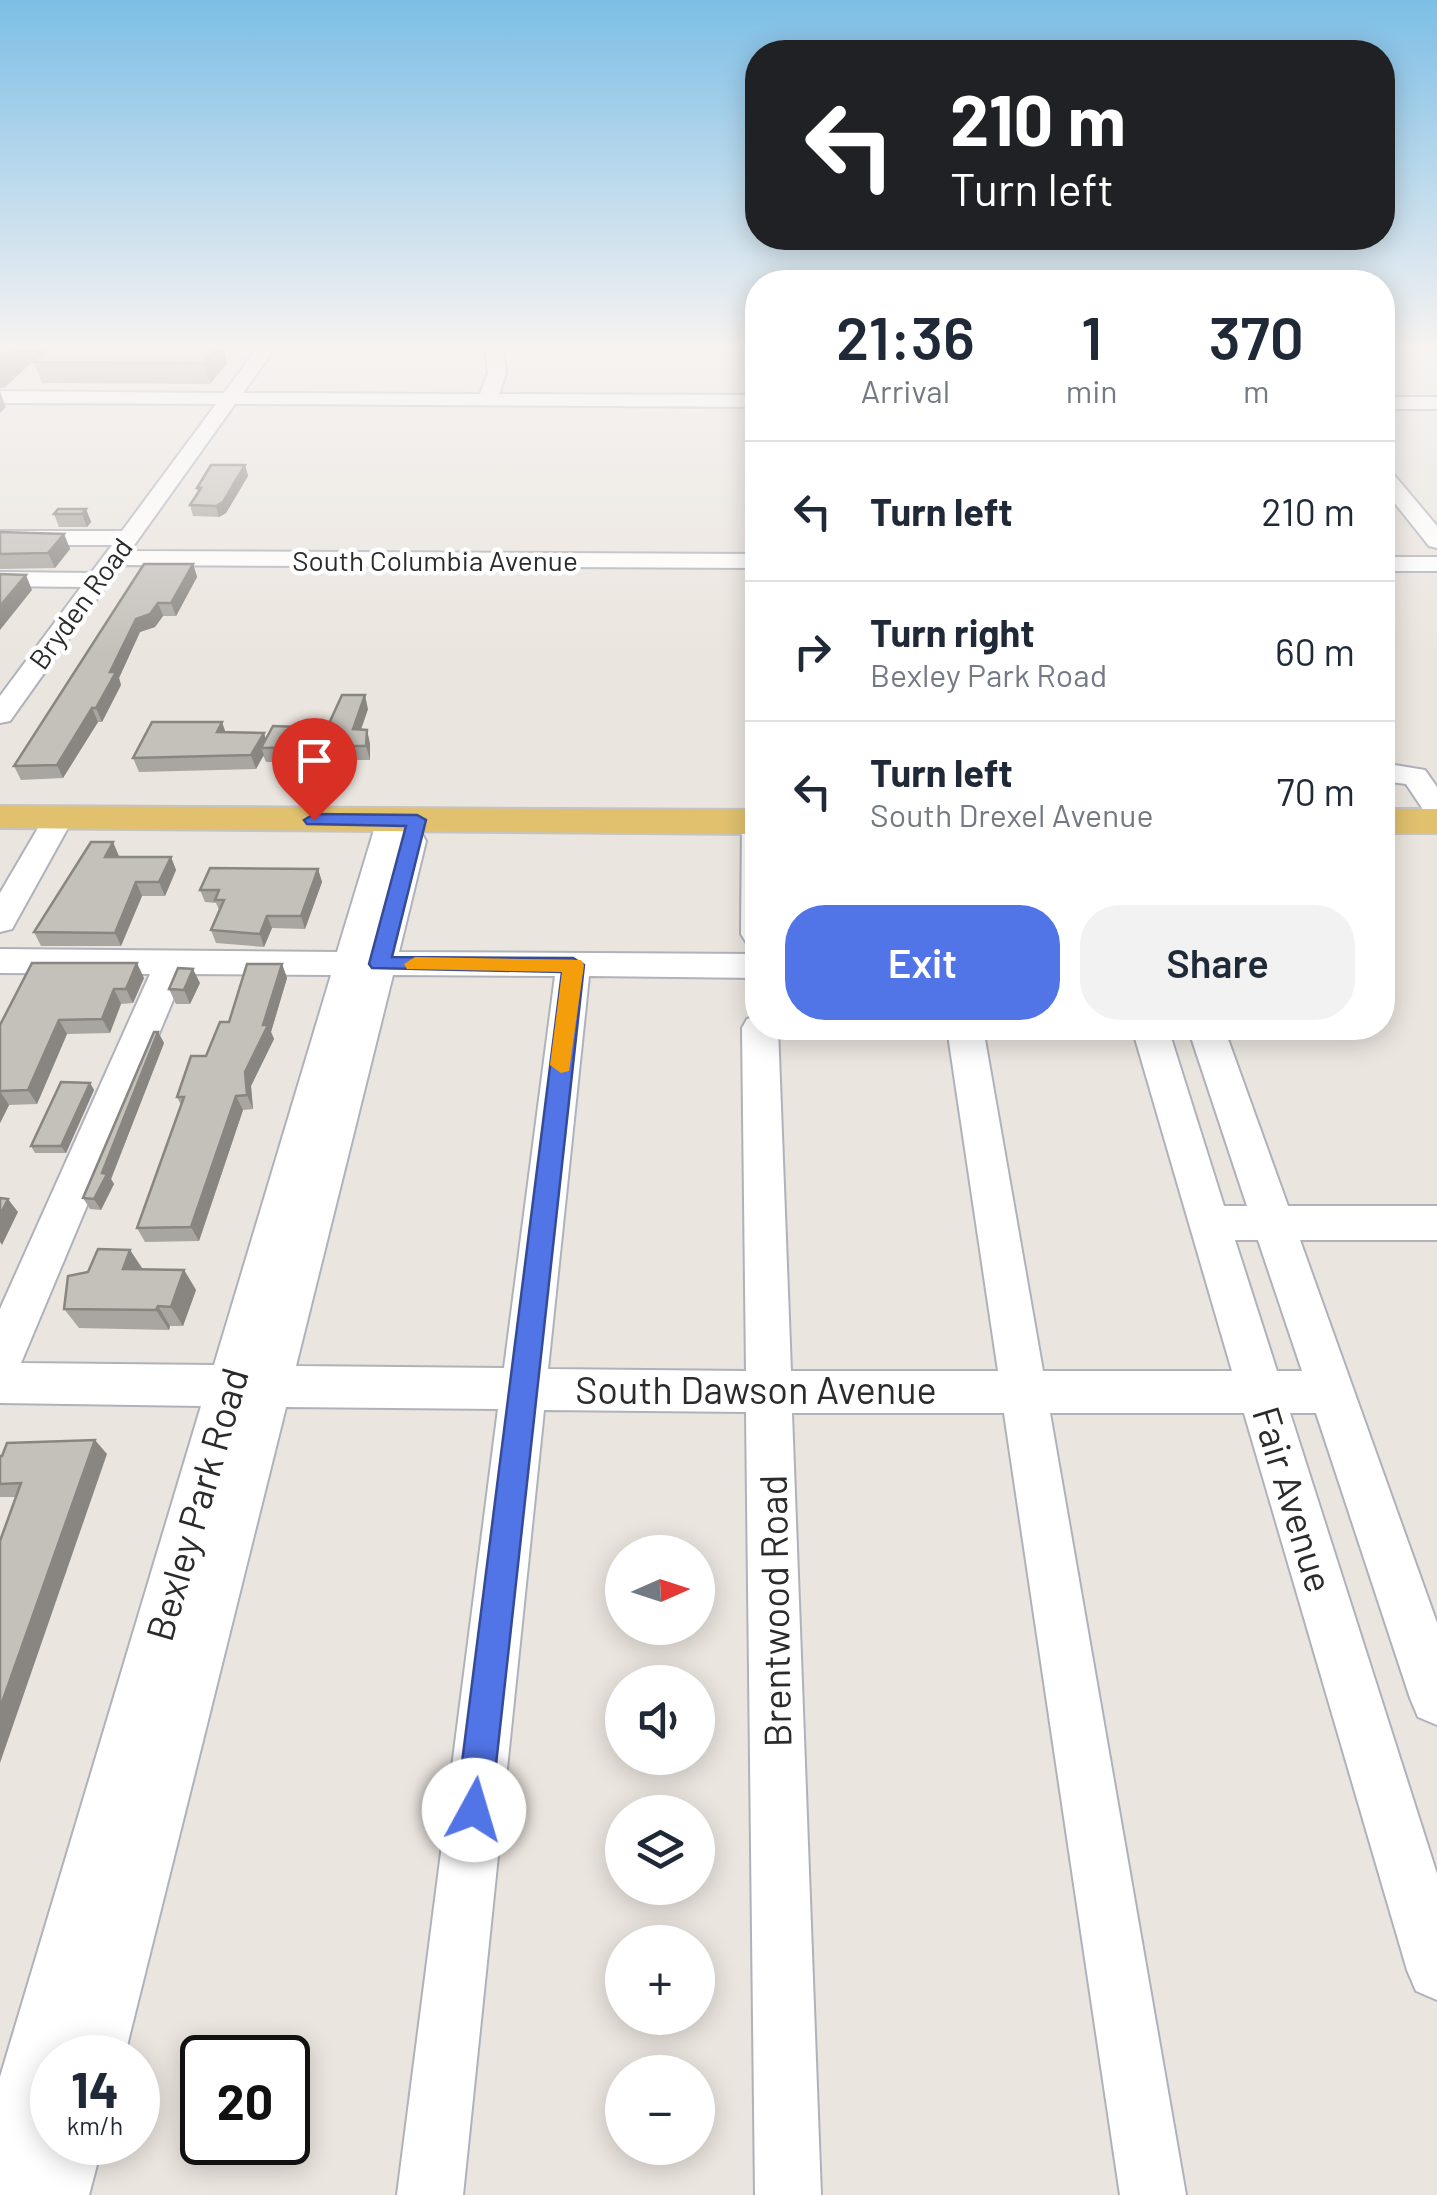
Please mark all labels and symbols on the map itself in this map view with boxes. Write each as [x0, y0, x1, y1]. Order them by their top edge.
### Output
street label: Bryden Road [21, 531, 139, 675]
street label: South Columbia Avenue [292, 543, 578, 577]
pin [272, 718, 357, 821]
street label: Bexley Park Road [135, 1362, 257, 1646]
street label: South Dawson Avenue [575, 1366, 937, 1412]
street label: Fair Avenue [1244, 1401, 1344, 1597]
street label: Brentwood Road [749, 1474, 799, 1748]
north arrow [605, 1535, 715, 1645]
position arrow [422, 1758, 526, 1862]
speed limit sign: 20 [180, 2035, 310, 2165]

